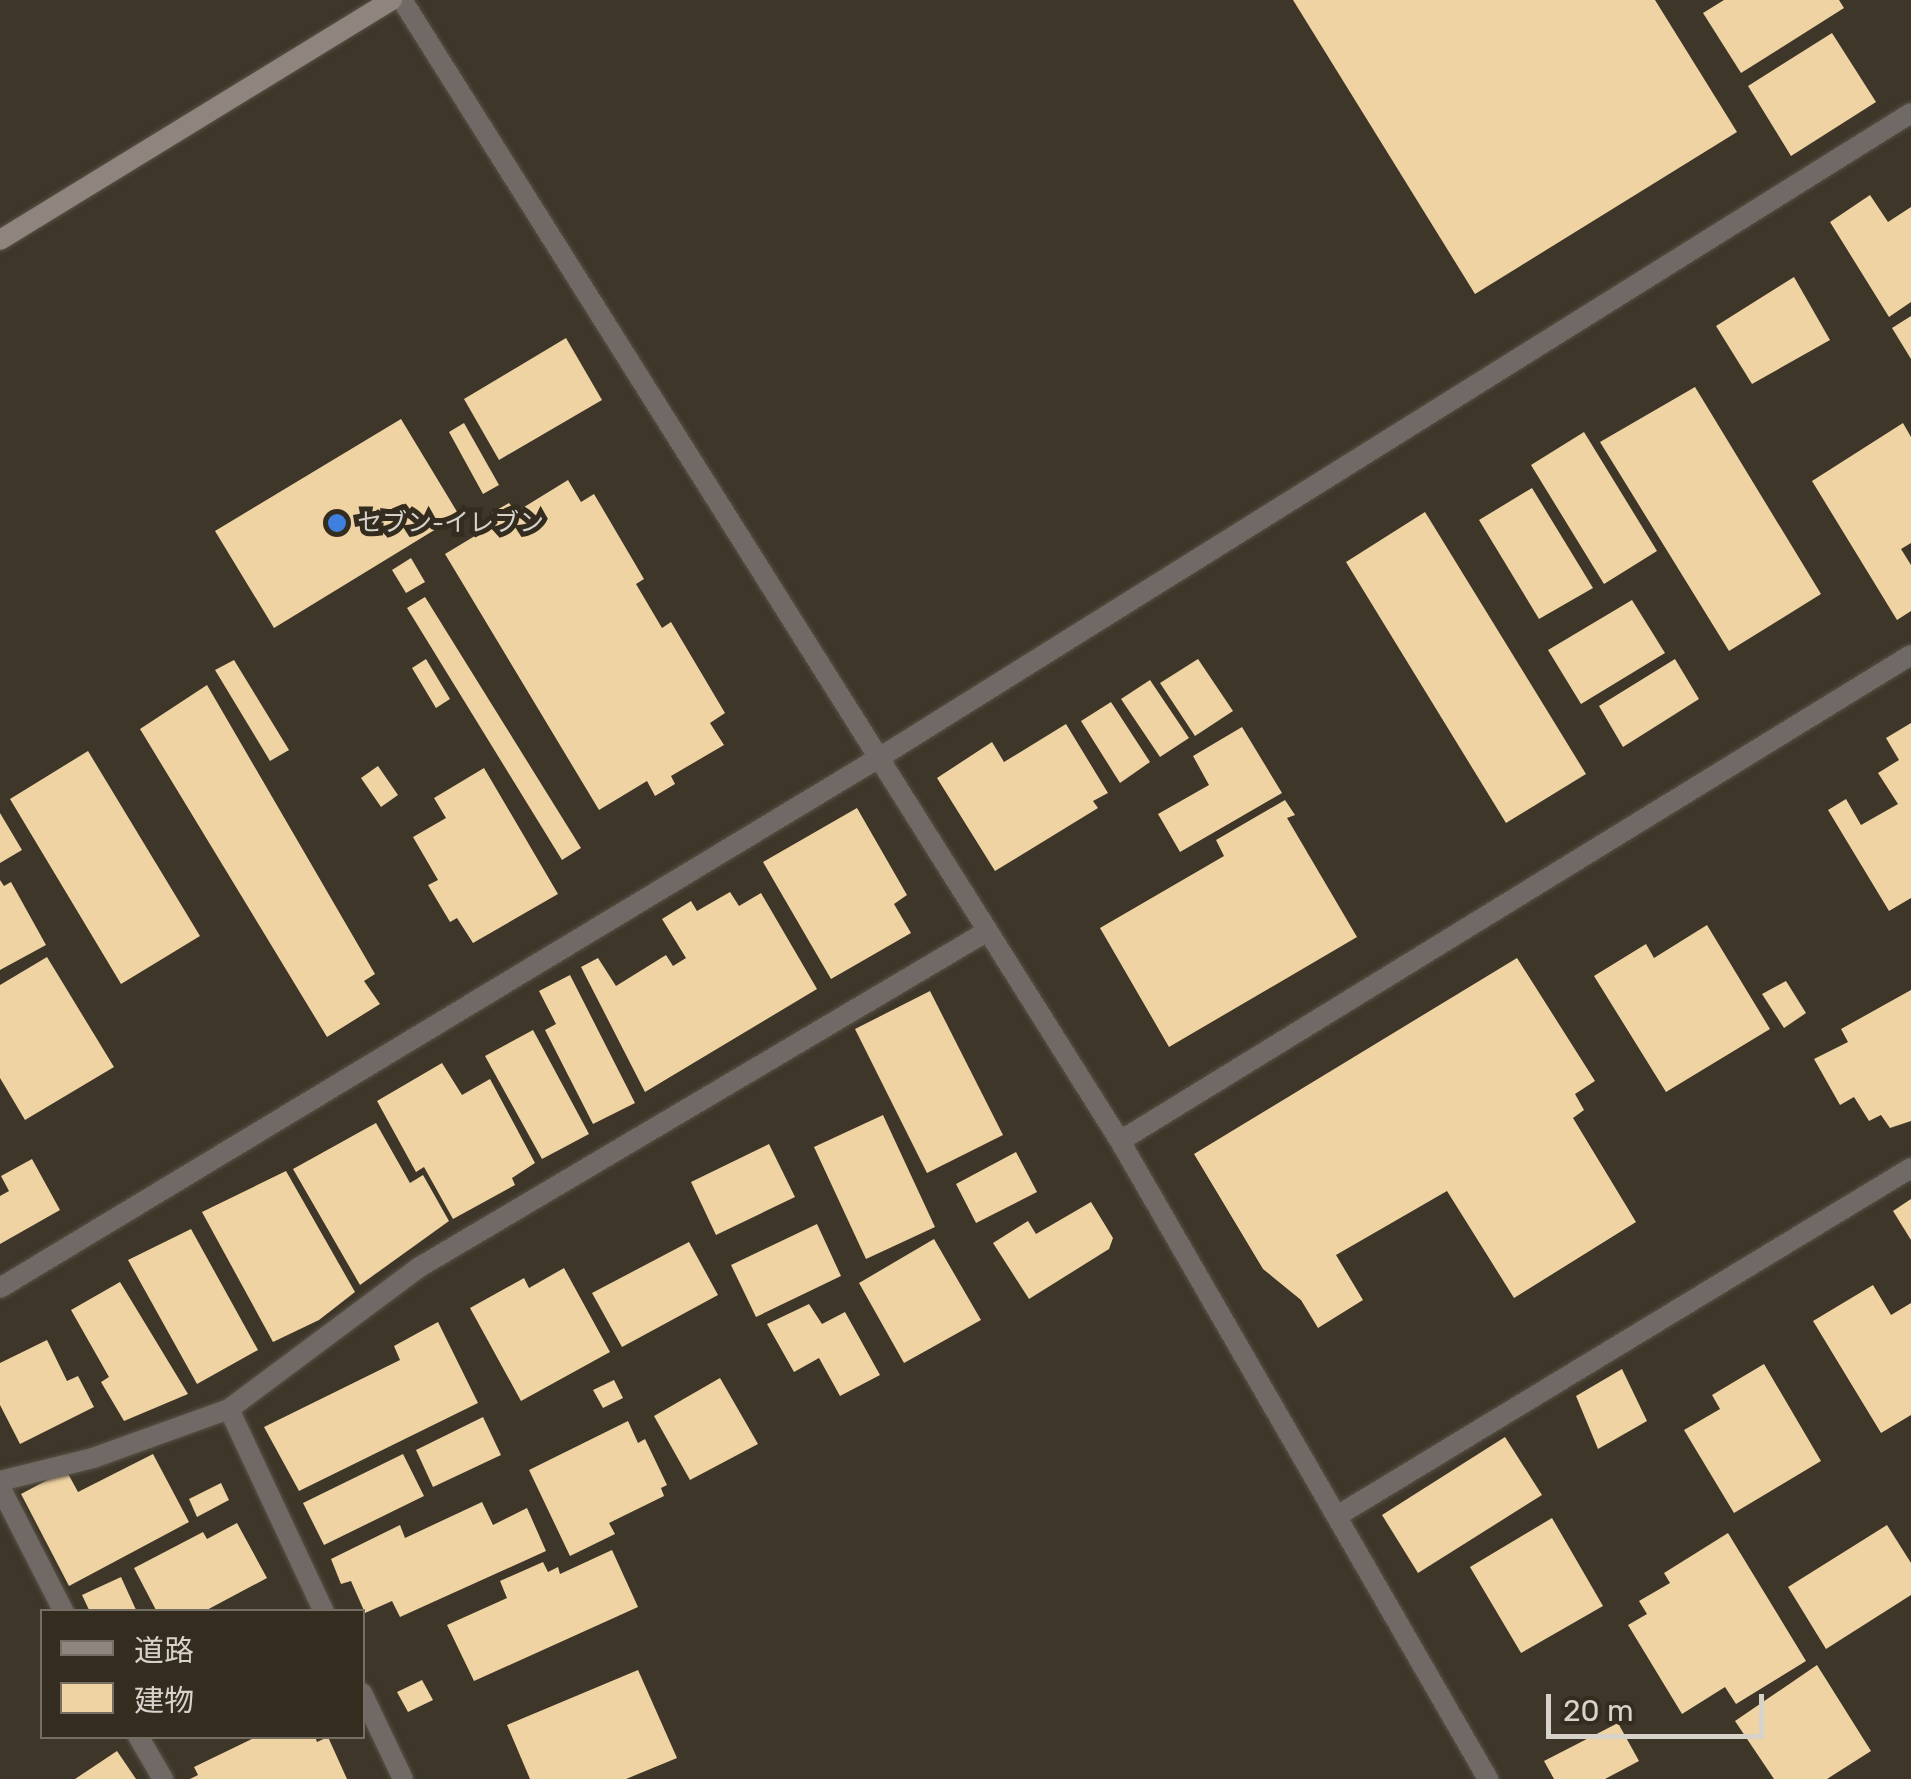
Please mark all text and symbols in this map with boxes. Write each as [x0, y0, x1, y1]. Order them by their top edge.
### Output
place label: セブン-イレブン [357, 508, 544, 538]
marker: セブン-イレブン [326, 512, 348, 534]
legend [40, 1609, 365, 1739]
text: 道路 [134, 1633, 194, 1669]
scale bar [1551, 1674, 1768, 1736]
text: 建物 [134, 1683, 194, 1719]
text: 20 m [1563, 1693, 1634, 1729]

